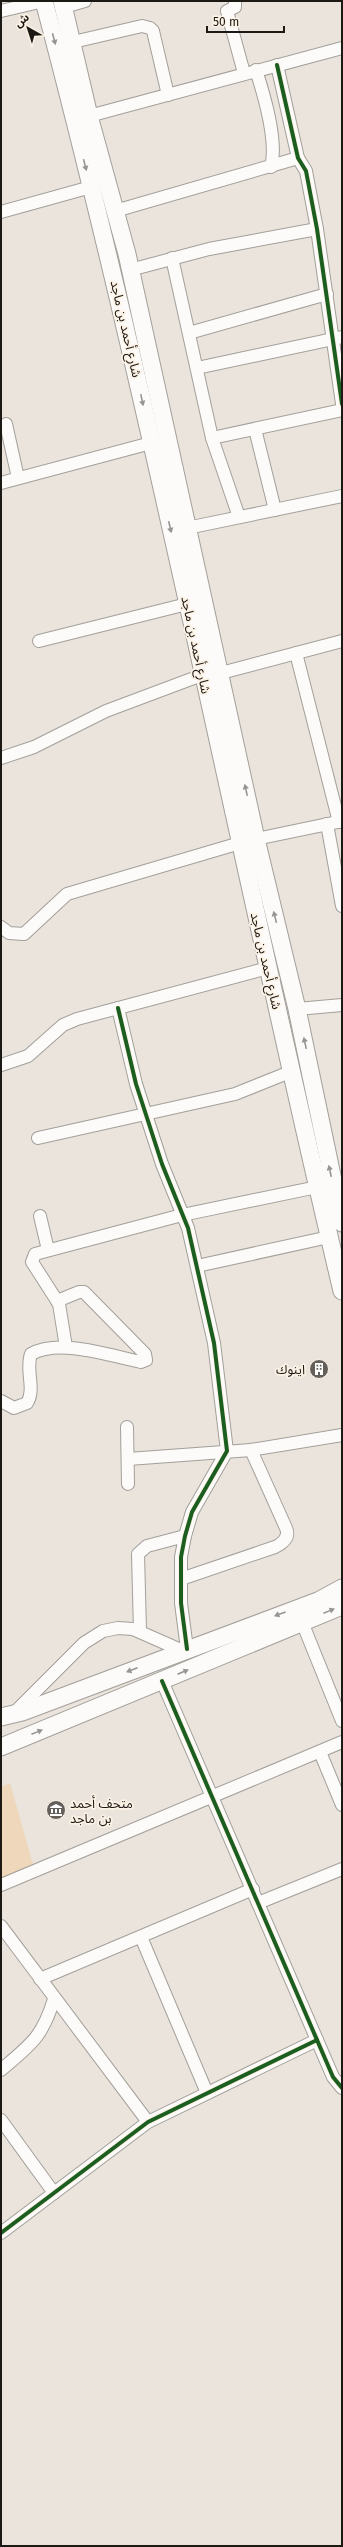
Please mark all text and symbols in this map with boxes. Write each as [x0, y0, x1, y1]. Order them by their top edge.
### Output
north arrow [8, 8, 48, 48]
scale bar [207, 8, 284, 34]
text: ش [12, 11, 32, 30]
text: 50 m [213, 15, 239, 29]
one-way arrow [51, 33, 57, 45]
one-way arrow [82, 159, 88, 171]
street label: شارع أحمد بن ماجد [105, 279, 145, 380]
one-way arrow [139, 394, 145, 406]
one-way arrow [167, 521, 173, 533]
street label: شارع أحمد بن ماجد [175, 595, 214, 696]
one-way arrow [243, 784, 249, 796]
street label: شارع أحمد بن ماجد [245, 911, 285, 1012]
one-way arrow [272, 911, 278, 923]
one-way arrow [301, 1037, 307, 1050]
one-way arrow [327, 1165, 333, 1177]
building icon: اينوك [308, 1358, 330, 1380]
place label: اينوك [276, 1362, 305, 1377]
one-way arrow [324, 1608, 335, 1614]
one-way arrow [274, 1612, 286, 1618]
one-way arrow [126, 1667, 138, 1673]
one-way arrow [178, 1669, 190, 1675]
one-way arrow [32, 1729, 44, 1735]
place label: متحف أحمد بن ماجد [70, 1795, 133, 1827]
museum icon: متحف أحمد بن ماجد [45, 1799, 67, 1821]

